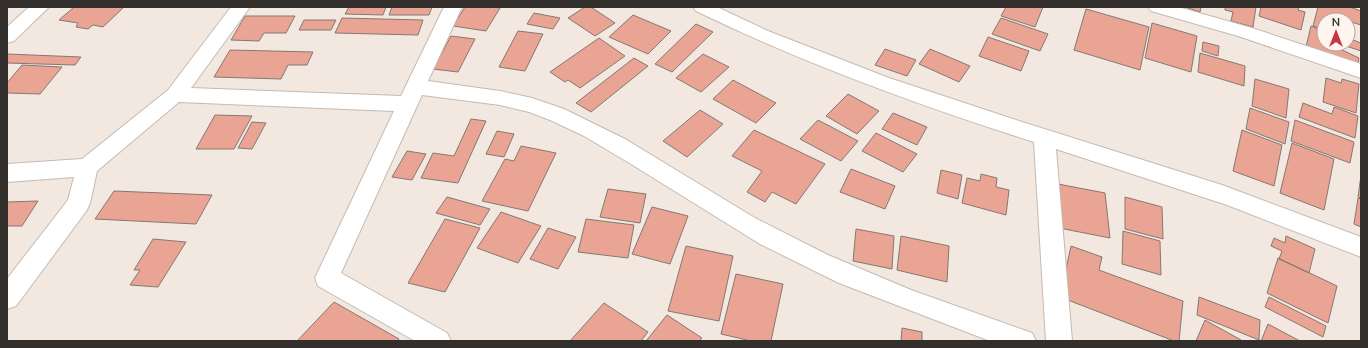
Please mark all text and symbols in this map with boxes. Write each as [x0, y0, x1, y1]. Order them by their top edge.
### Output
north arrow [1316, 12, 1356, 52]
text: N [1332, 15, 1340, 29]

